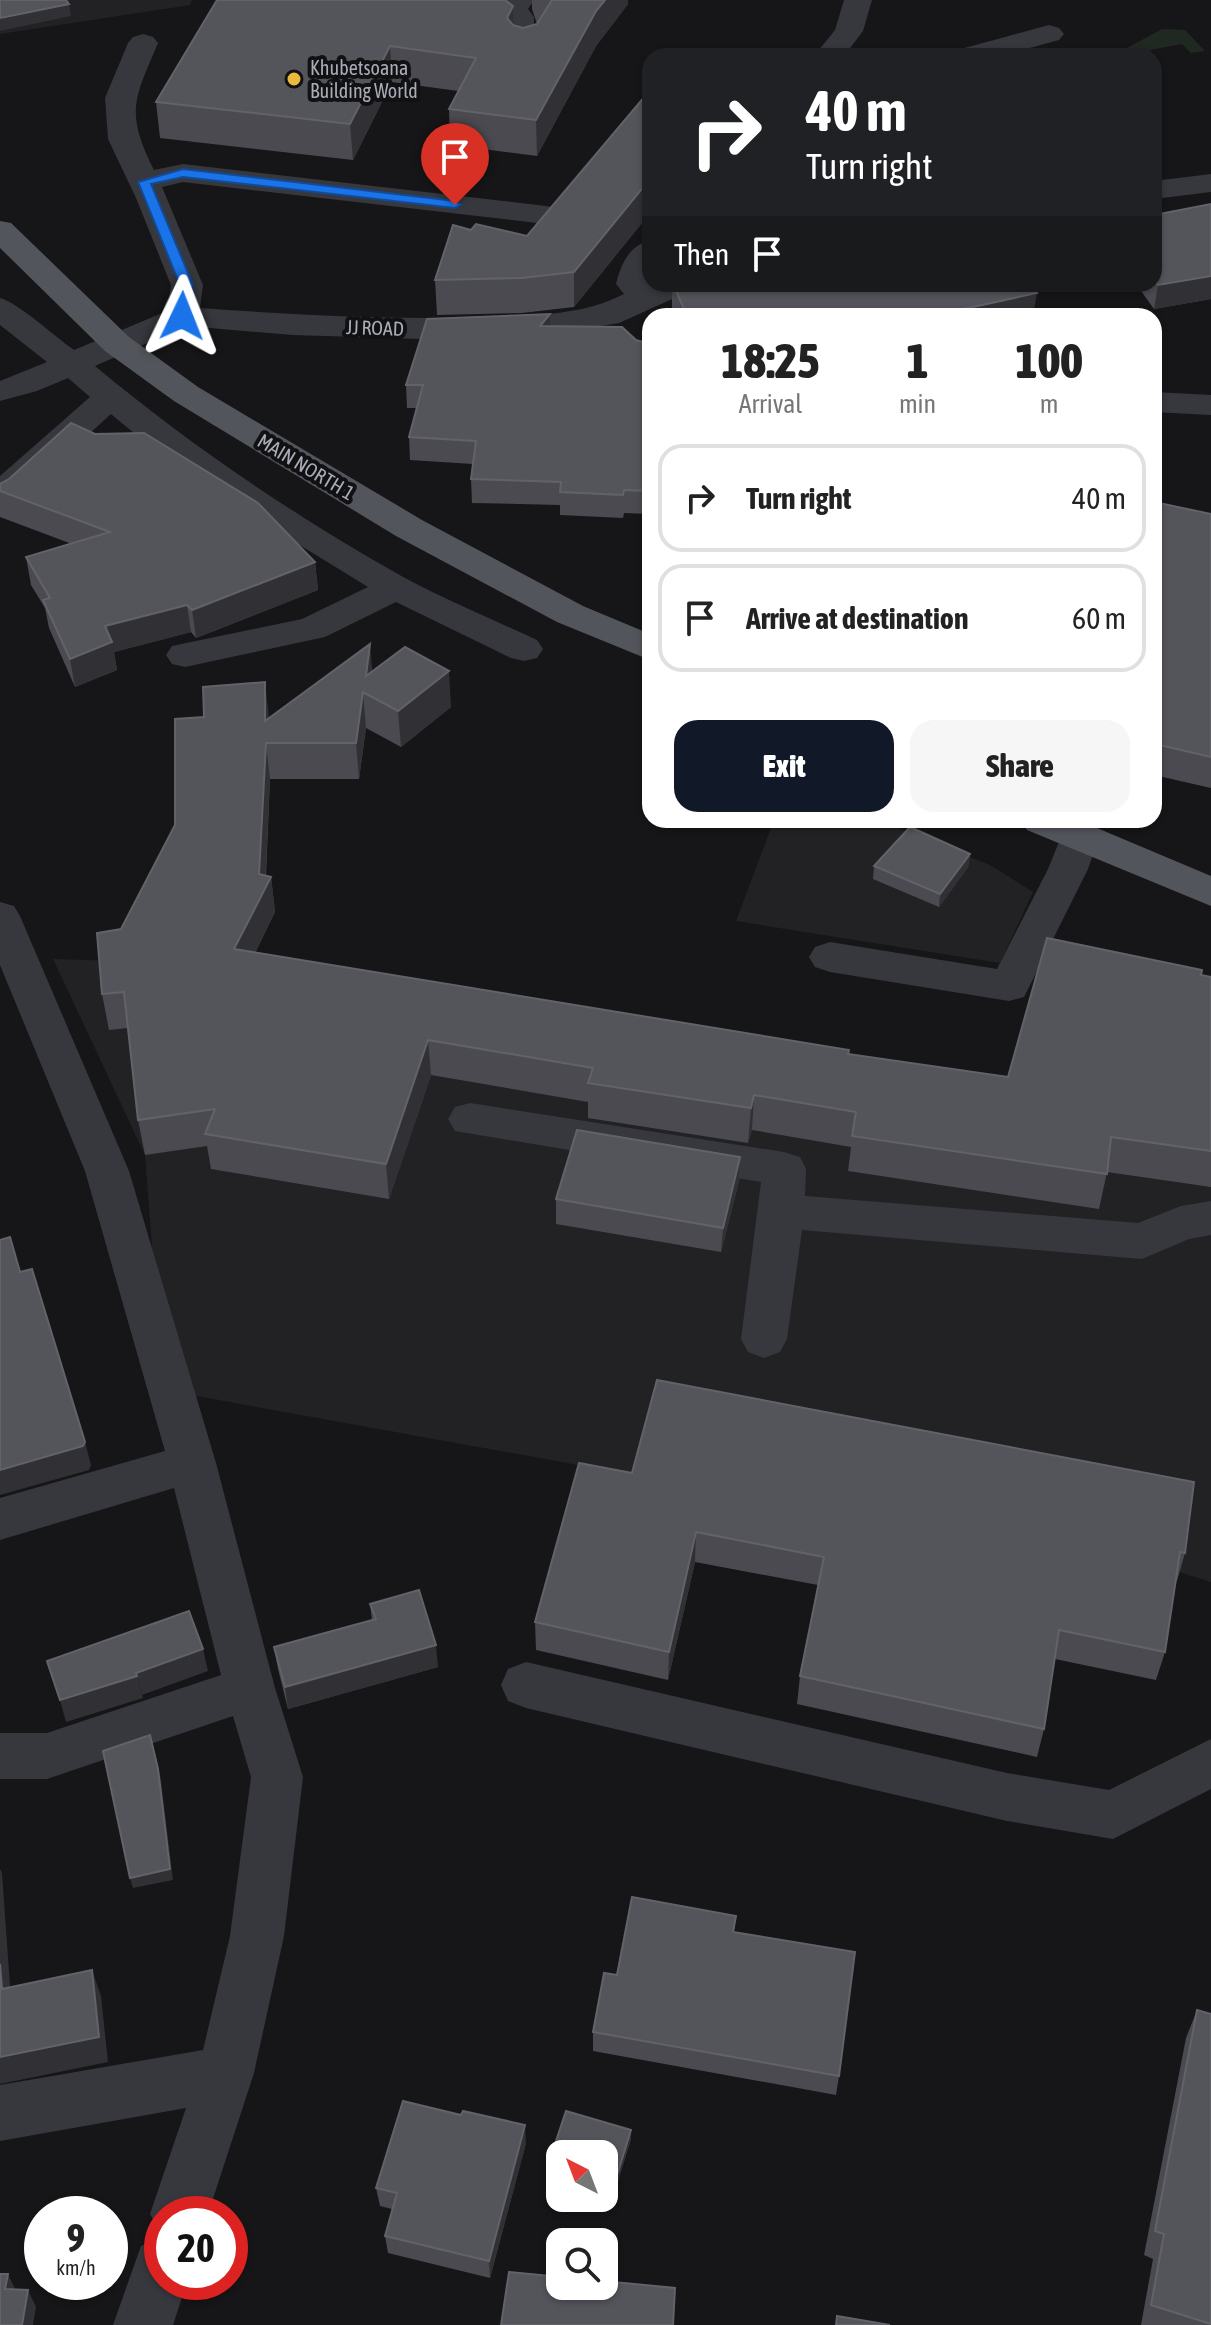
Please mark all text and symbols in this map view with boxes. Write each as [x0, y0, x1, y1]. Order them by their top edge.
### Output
place label: Khubetsoana Building World [310, 56, 418, 102]
marker: Khubetsoana Building World [285, 70, 303, 88]
text: 40 m [806, 79, 907, 143]
icon: right [674, 80, 778, 184]
pin [421, 123, 489, 205]
icon: arrive [433, 135, 477, 179]
text: Turn right [806, 145, 933, 187]
icon: arrive [745, 232, 789, 276]
text: Then [674, 237, 729, 271]
position arrow [140, 274, 224, 358]
street label: JJ ROAD [346, 315, 404, 340]
text: 18:25 [721, 333, 820, 388]
text: 1 [906, 333, 929, 388]
text: 100 [1015, 333, 1083, 388]
text: Arrival [739, 389, 802, 419]
text: min [899, 389, 936, 419]
text: m [1040, 389, 1058, 419]
street label: MAIN NORTH 1 [254, 429, 359, 504]
icon: right [678, 476, 722, 520]
text: Turn right [746, 481, 852, 515]
text: 40 m [1072, 481, 1126, 515]
icon: arrive [678, 596, 722, 640]
text: Arrive at destination [746, 601, 968, 635]
text: 60 m [1072, 601, 1126, 635]
button: Exit [674, 720, 894, 812]
button: Share [910, 720, 1130, 812]
north arrow [546, 2140, 618, 2212]
map controls [546, 2140, 618, 2300]
speed limit sign: 20 [144, 2196, 248, 2300]
text: 9 [67, 2215, 85, 2260]
button: search [546, 2228, 618, 2300]
text: km/h [56, 2256, 96, 2279]

